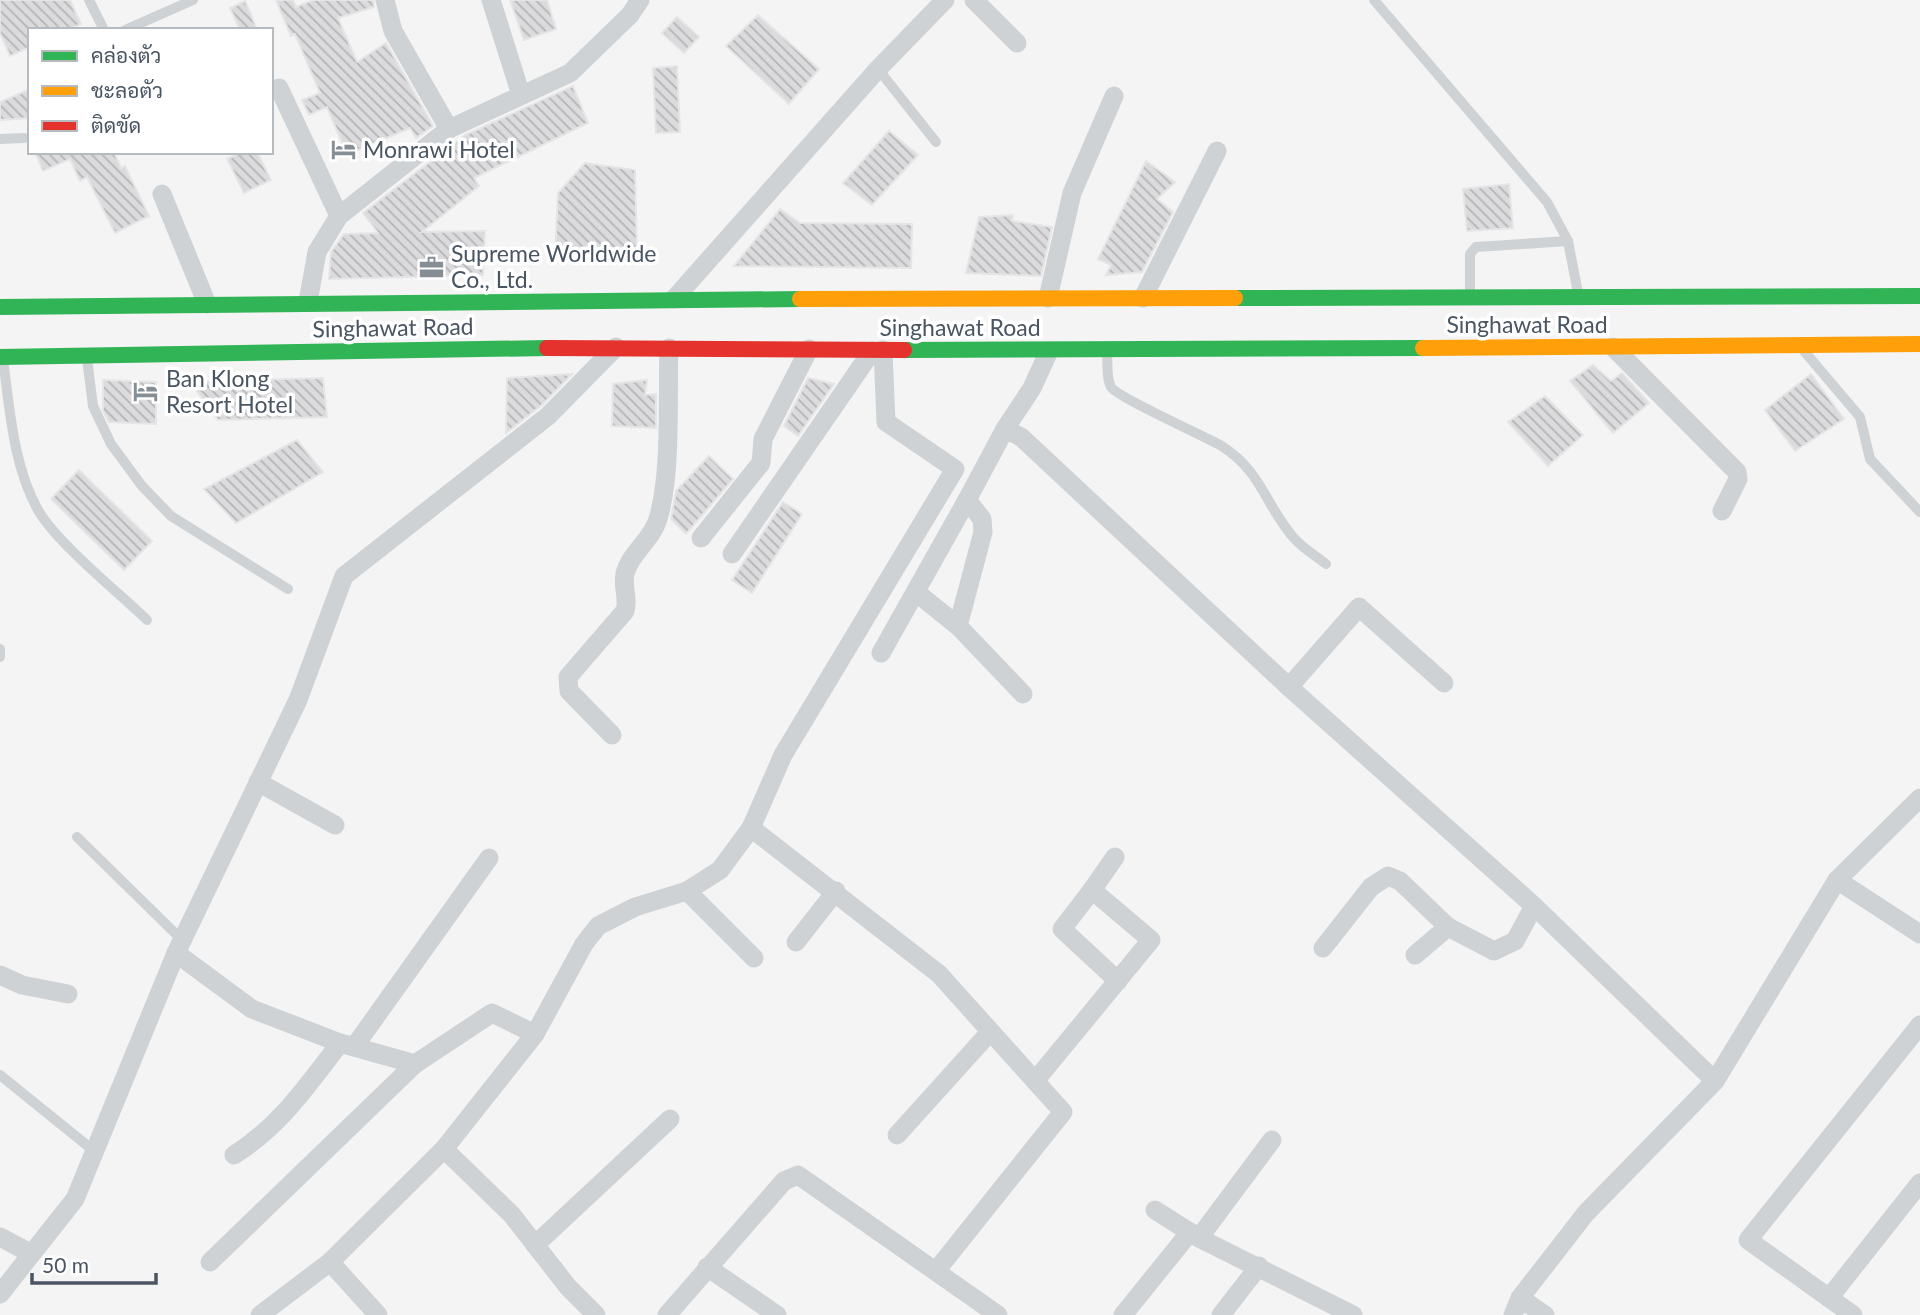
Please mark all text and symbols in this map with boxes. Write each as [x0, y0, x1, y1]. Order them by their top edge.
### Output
legend [28, 28, 273, 154]
text: คล่องตัว [91, 42, 161, 67]
text: ชะลอตัว [91, 77, 163, 102]
text: ติดขัด [91, 112, 141, 137]
place label: Monrawi Hotel [363, 135, 515, 163]
hotel icon: Monrawi Hotel [329, 136, 357, 164]
place label: Supreme Worldwide Co., Ltd. [451, 239, 657, 293]
office icon: Supreme Worldwide Co., Ltd. [417, 253, 445, 281]
street label: Singhawat Road [1446, 310, 1608, 338]
street label: Singhawat Road [312, 312, 474, 342]
street label: Singhawat Road [879, 313, 1041, 341]
place label: Ban Klong Resort Hotel [166, 364, 293, 418]
hotel icon: Ban Klong Resort Hotel [132, 378, 160, 406]
scale bar [32, 1242, 156, 1286]
text: 50 m [42, 1252, 89, 1277]

